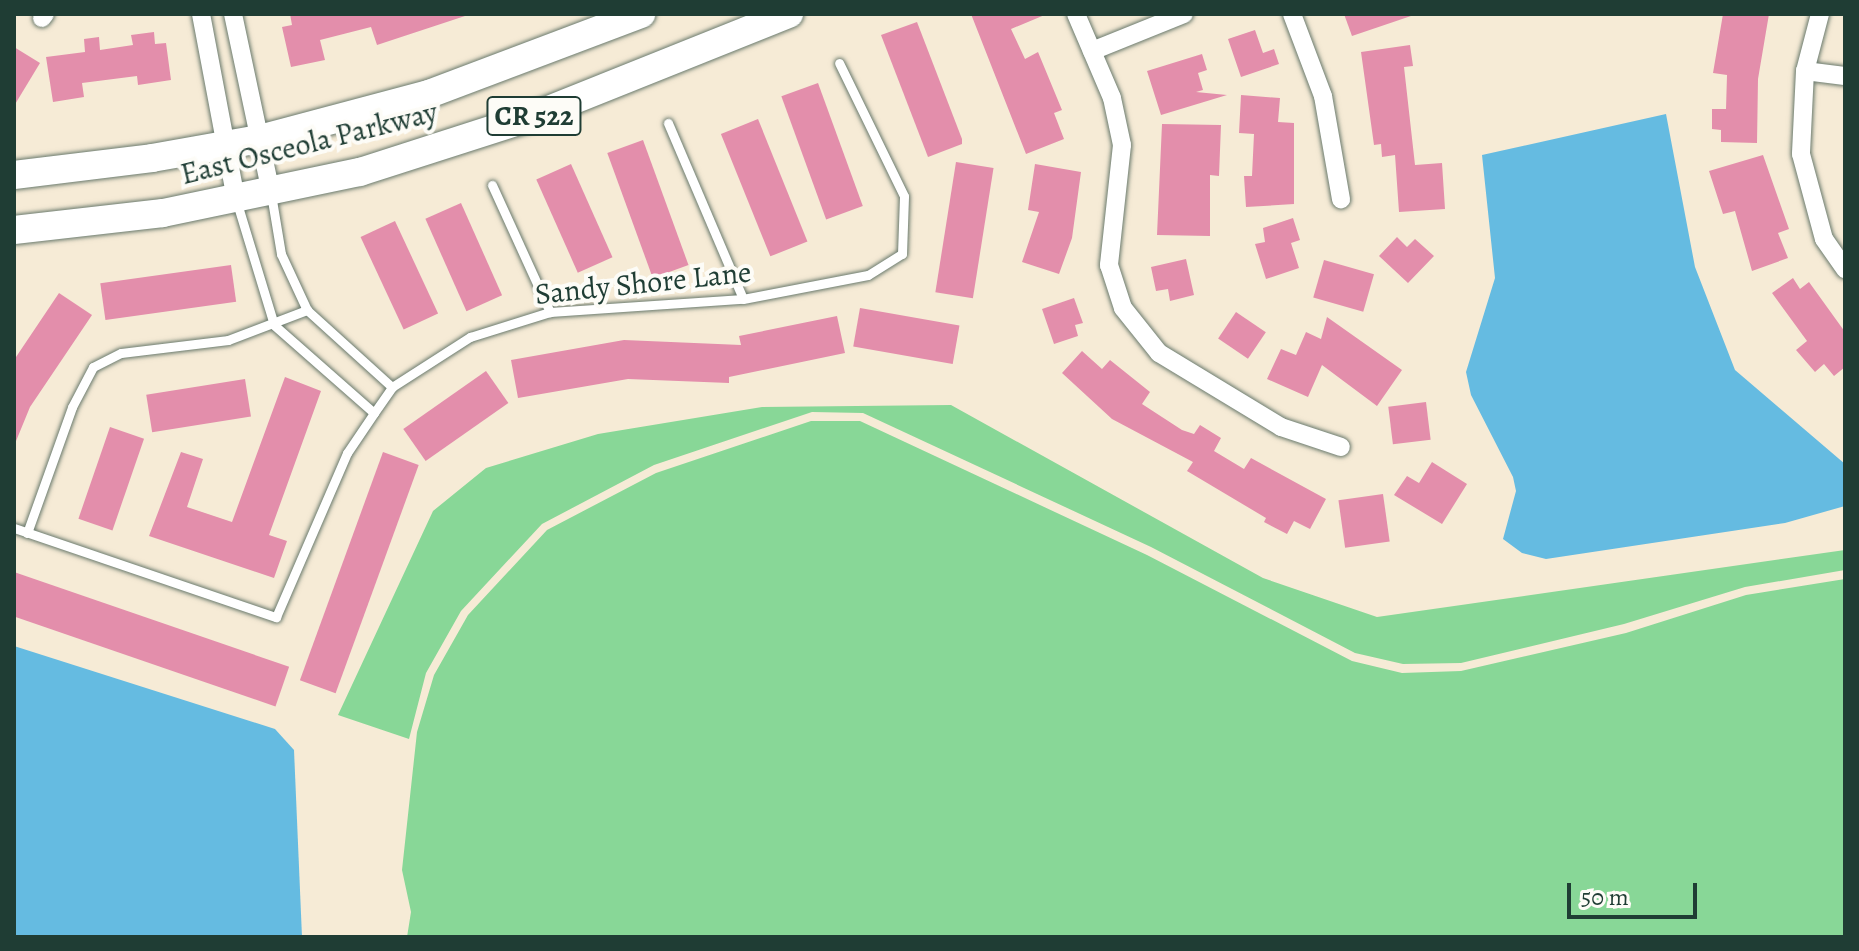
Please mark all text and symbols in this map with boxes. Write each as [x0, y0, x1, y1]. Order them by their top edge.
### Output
road number: CR 522 [486, 92, 582, 140]
street label: East Osceola Parkway [177, 94, 441, 192]
street label: Sandy Shore Lane [533, 254, 753, 312]
scale bar [1571, 867, 1701, 917]
text: 50 m [1581, 881, 1629, 913]

